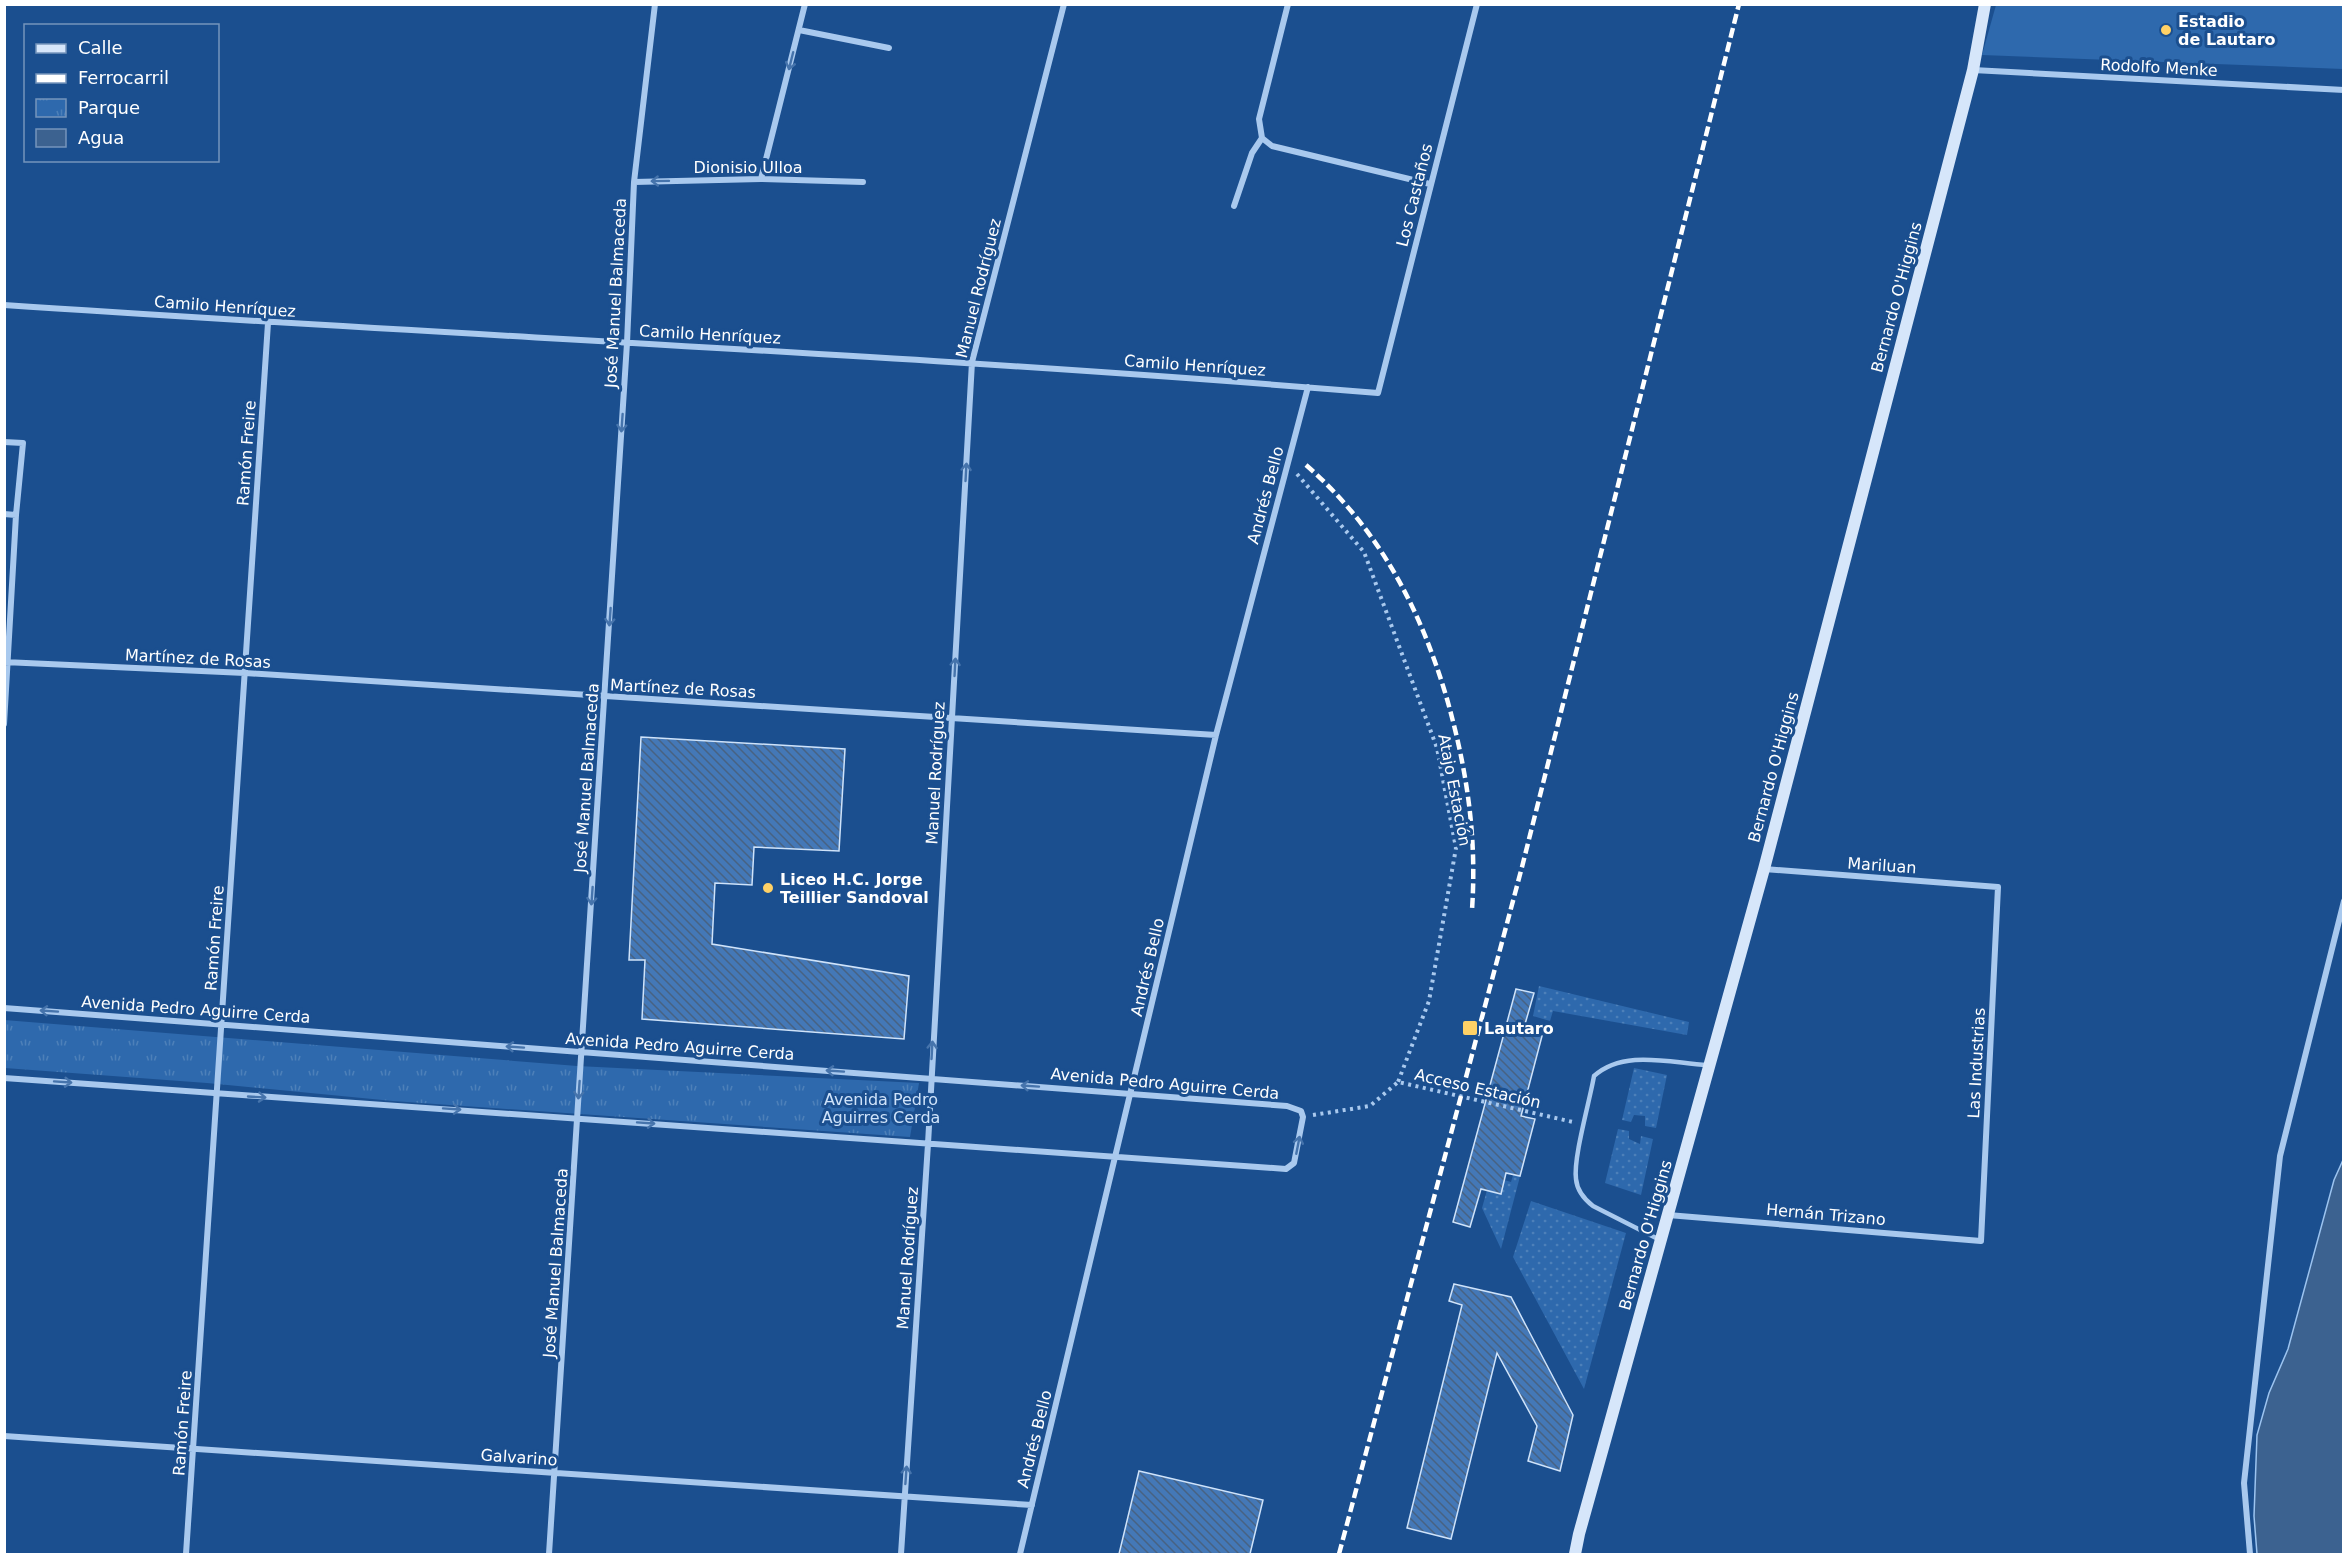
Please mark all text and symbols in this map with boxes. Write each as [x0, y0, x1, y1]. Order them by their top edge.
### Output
place label: Estadio de Lautaro [2178, 12, 2276, 49]
marker: Estadio de Lautaro [2159, 23, 2173, 37]
legend [24, 24, 219, 162]
text: Calle [78, 37, 123, 58]
one-way arrow [784, 51, 796, 70]
street label: Rodolfo Menke [2100, 55, 2218, 80]
text: Ferrocarril [78, 67, 169, 88]
text: Parque [78, 97, 140, 118]
text: Agua [78, 127, 124, 148]
street label: Los Castaños [1393, 142, 1436, 249]
street label: Dionisio Ulloa [694, 158, 803, 177]
one-way arrow [651, 175, 671, 187]
street label: José Manuel Balmaceda [601, 198, 630, 390]
street label: Manuel Rodríguez [952, 216, 1005, 360]
street label: Bernardo O'Higgins [1867, 220, 1926, 374]
street label: Camilo Henríquez [154, 292, 296, 321]
street label: Camilo Henríquez [639, 321, 781, 348]
street label: Camilo Henríquez [1124, 351, 1266, 380]
street label: Ramón Freire [233, 400, 260, 506]
one-way arrow [617, 412, 628, 432]
street label: Andrés Bello [1243, 444, 1288, 546]
one-way arrow [961, 462, 972, 482]
one-way arrow [604, 607, 615, 627]
street label: Martínez de Rosas [125, 645, 271, 672]
one-way arrow [950, 657, 961, 677]
street label: Martínez de Rosas [610, 675, 756, 702]
street label: José Manuel Balmaceda [570, 682, 603, 875]
street label: Bernardo O'Higgins [1744, 690, 1803, 844]
street label: Manuel Rodríguez [922, 701, 949, 845]
street label: Atajo Estación [1434, 732, 1475, 848]
street label: Mariluan [1847, 854, 1917, 877]
place label: Liceo H.C. Jorge Teillier Sandoval [780, 870, 929, 907]
marker: Liceo H.C. Jorge Teillier Sandoval [761, 881, 775, 895]
street label: Ramón Freire [201, 885, 228, 991]
one-way arrow [586, 885, 597, 905]
street label: Andrés Bello [1127, 916, 1168, 1018]
street label: Avenida Pedro Aguirre Cerda [81, 992, 311, 1027]
one-way arrow [39, 1005, 59, 1016]
street label: Las Industrias [1964, 1007, 1989, 1119]
marker: Lautaro [1461, 1019, 1479, 1037]
place label: Lautaro [1484, 1019, 1554, 1038]
street label: Avenida Pedro Aguirre Cerda [565, 1029, 795, 1064]
one-way arrow [927, 1040, 938, 1060]
one-way arrow [506, 1041, 526, 1052]
street label: Avenida Pedro Aguirre Cerda [1050, 1064, 1280, 1103]
one-way arrow [826, 1065, 846, 1076]
street label: Acceso Estación [1413, 1065, 1543, 1112]
one-way arrow [52, 1077, 72, 1088]
one-way arrow [574, 1080, 585, 1100]
one-way arrow [1020, 1080, 1040, 1091]
park label: Avenida Pedro Aguirres Cerda [822, 1090, 940, 1127]
one-way arrow [247, 1091, 267, 1102]
one-way arrow [441, 1104, 461, 1115]
one-way arrow [636, 1118, 656, 1129]
one-way arrow [1293, 1136, 1304, 1155]
street label: Bernardo O'Higgins [1615, 1158, 1676, 1312]
street label: José Manuel Balmaceda [539, 1167, 572, 1360]
street label: Manuel Rodríguez [893, 1186, 922, 1330]
street label: Hernán Trizano [1765, 1200, 1887, 1229]
street label: Ramón Freire [169, 1370, 196, 1476]
street label: Andrés Bello [1013, 1388, 1056, 1490]
street label: Galvarino [480, 1445, 558, 1470]
one-way arrow [901, 1466, 912, 1486]

